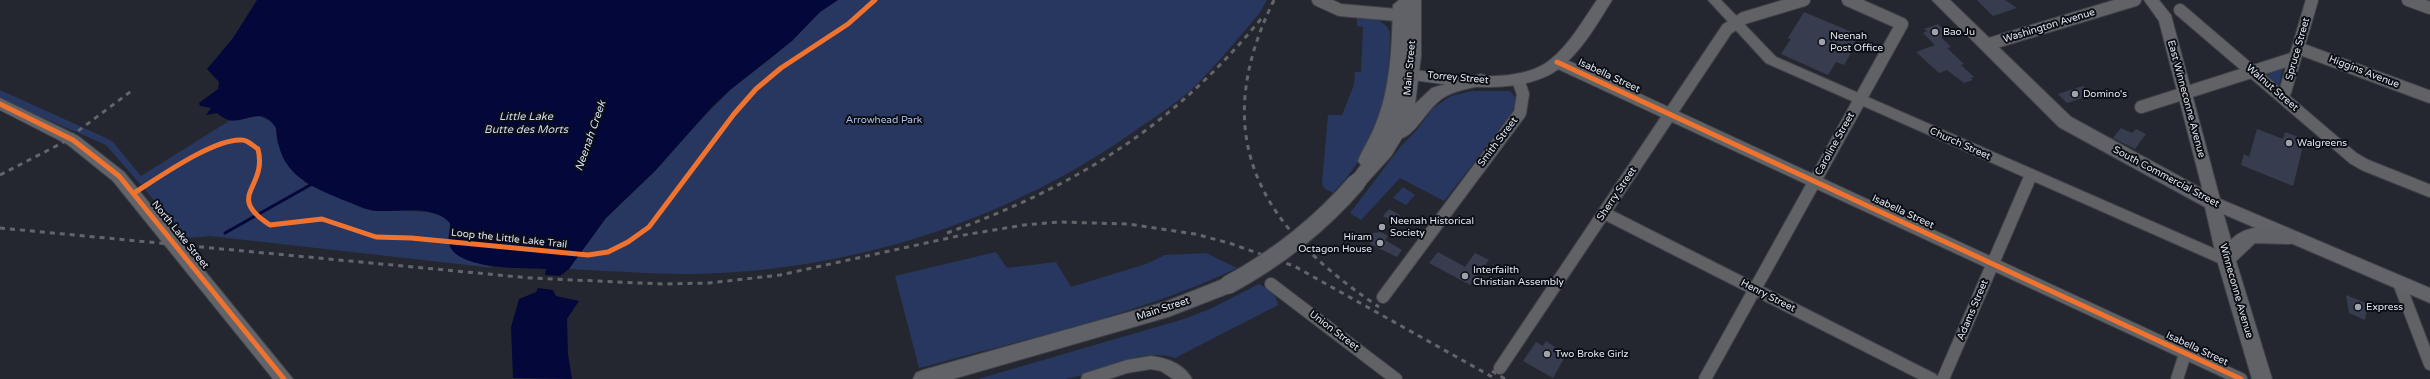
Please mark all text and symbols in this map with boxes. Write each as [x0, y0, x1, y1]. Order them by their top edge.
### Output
street label: Washington Avenue [2002, 6, 2096, 46]
street label: Spruce Street [2283, 16, 2313, 82]
place label: Bao Ju [1943, 26, 1975, 38]
marker: Bao Ju [1930, 27, 1940, 37]
place label: Neenah Post Office [1830, 30, 1883, 54]
marker: Neenah Post Office [1817, 37, 1827, 47]
street label: East Winneconne Avenue [2165, 39, 2207, 159]
street label: Main Street [1402, 40, 1418, 96]
street label: Higgins Avenue [2327, 53, 2401, 91]
street label: Isabella Street [1576, 56, 1642, 96]
street label: Walnut Street [2244, 62, 2300, 114]
street label: Torrey Street [1427, 69, 1489, 87]
place label: Domino's [2083, 88, 2127, 100]
marker: Domino's [2070, 89, 2080, 99]
water label: Neenah Creek [573, 99, 609, 173]
water label: Little Lake Butte des Morts [484, 110, 568, 136]
street label: Caroline Street [1813, 110, 1857, 178]
park label: Arrowhead Park [846, 114, 922, 126]
street label: Smith Street [1476, 115, 1520, 169]
street label: Church Street [1928, 125, 1992, 163]
place label: Walgreens [2297, 137, 2347, 149]
marker: Walgreens [2284, 138, 2294, 148]
street label: South Commercial Street [2111, 144, 2221, 210]
street label: Sherry Street [1595, 165, 1639, 223]
street label: Isabella Street [1870, 192, 1936, 232]
street label: North Lake Street [149, 199, 211, 271]
place label: Neenah Historical Society [1390, 215, 1474, 238]
marker: Neenah Historical Society [1377, 222, 1387, 232]
street label: Loop the Little Lake Trail [450, 227, 568, 251]
place label: Hiram Octagon House [1298, 231, 1372, 254]
marker: Hiram Octagon House [1375, 238, 1385, 248]
street label: Winneconne Avenue [2217, 242, 2255, 340]
place label: Interfailth Christian Assembly [1473, 264, 1564, 288]
marker: Interfailth Christian Assembly [1460, 271, 1470, 281]
street label: Henry Street [1739, 277, 1797, 315]
street label: Adams Street [1955, 278, 1991, 342]
street label: Main Street [1135, 295, 1191, 323]
place label: Express [2366, 301, 2403, 313]
marker: Express [2353, 302, 2363, 312]
street label: Union Street [1307, 308, 1361, 354]
street label: Isabella Street [2164, 329, 2230, 369]
place label: Two Broke Girlz [1555, 348, 1629, 360]
marker: Two Broke Girlz [1542, 349, 1552, 359]

